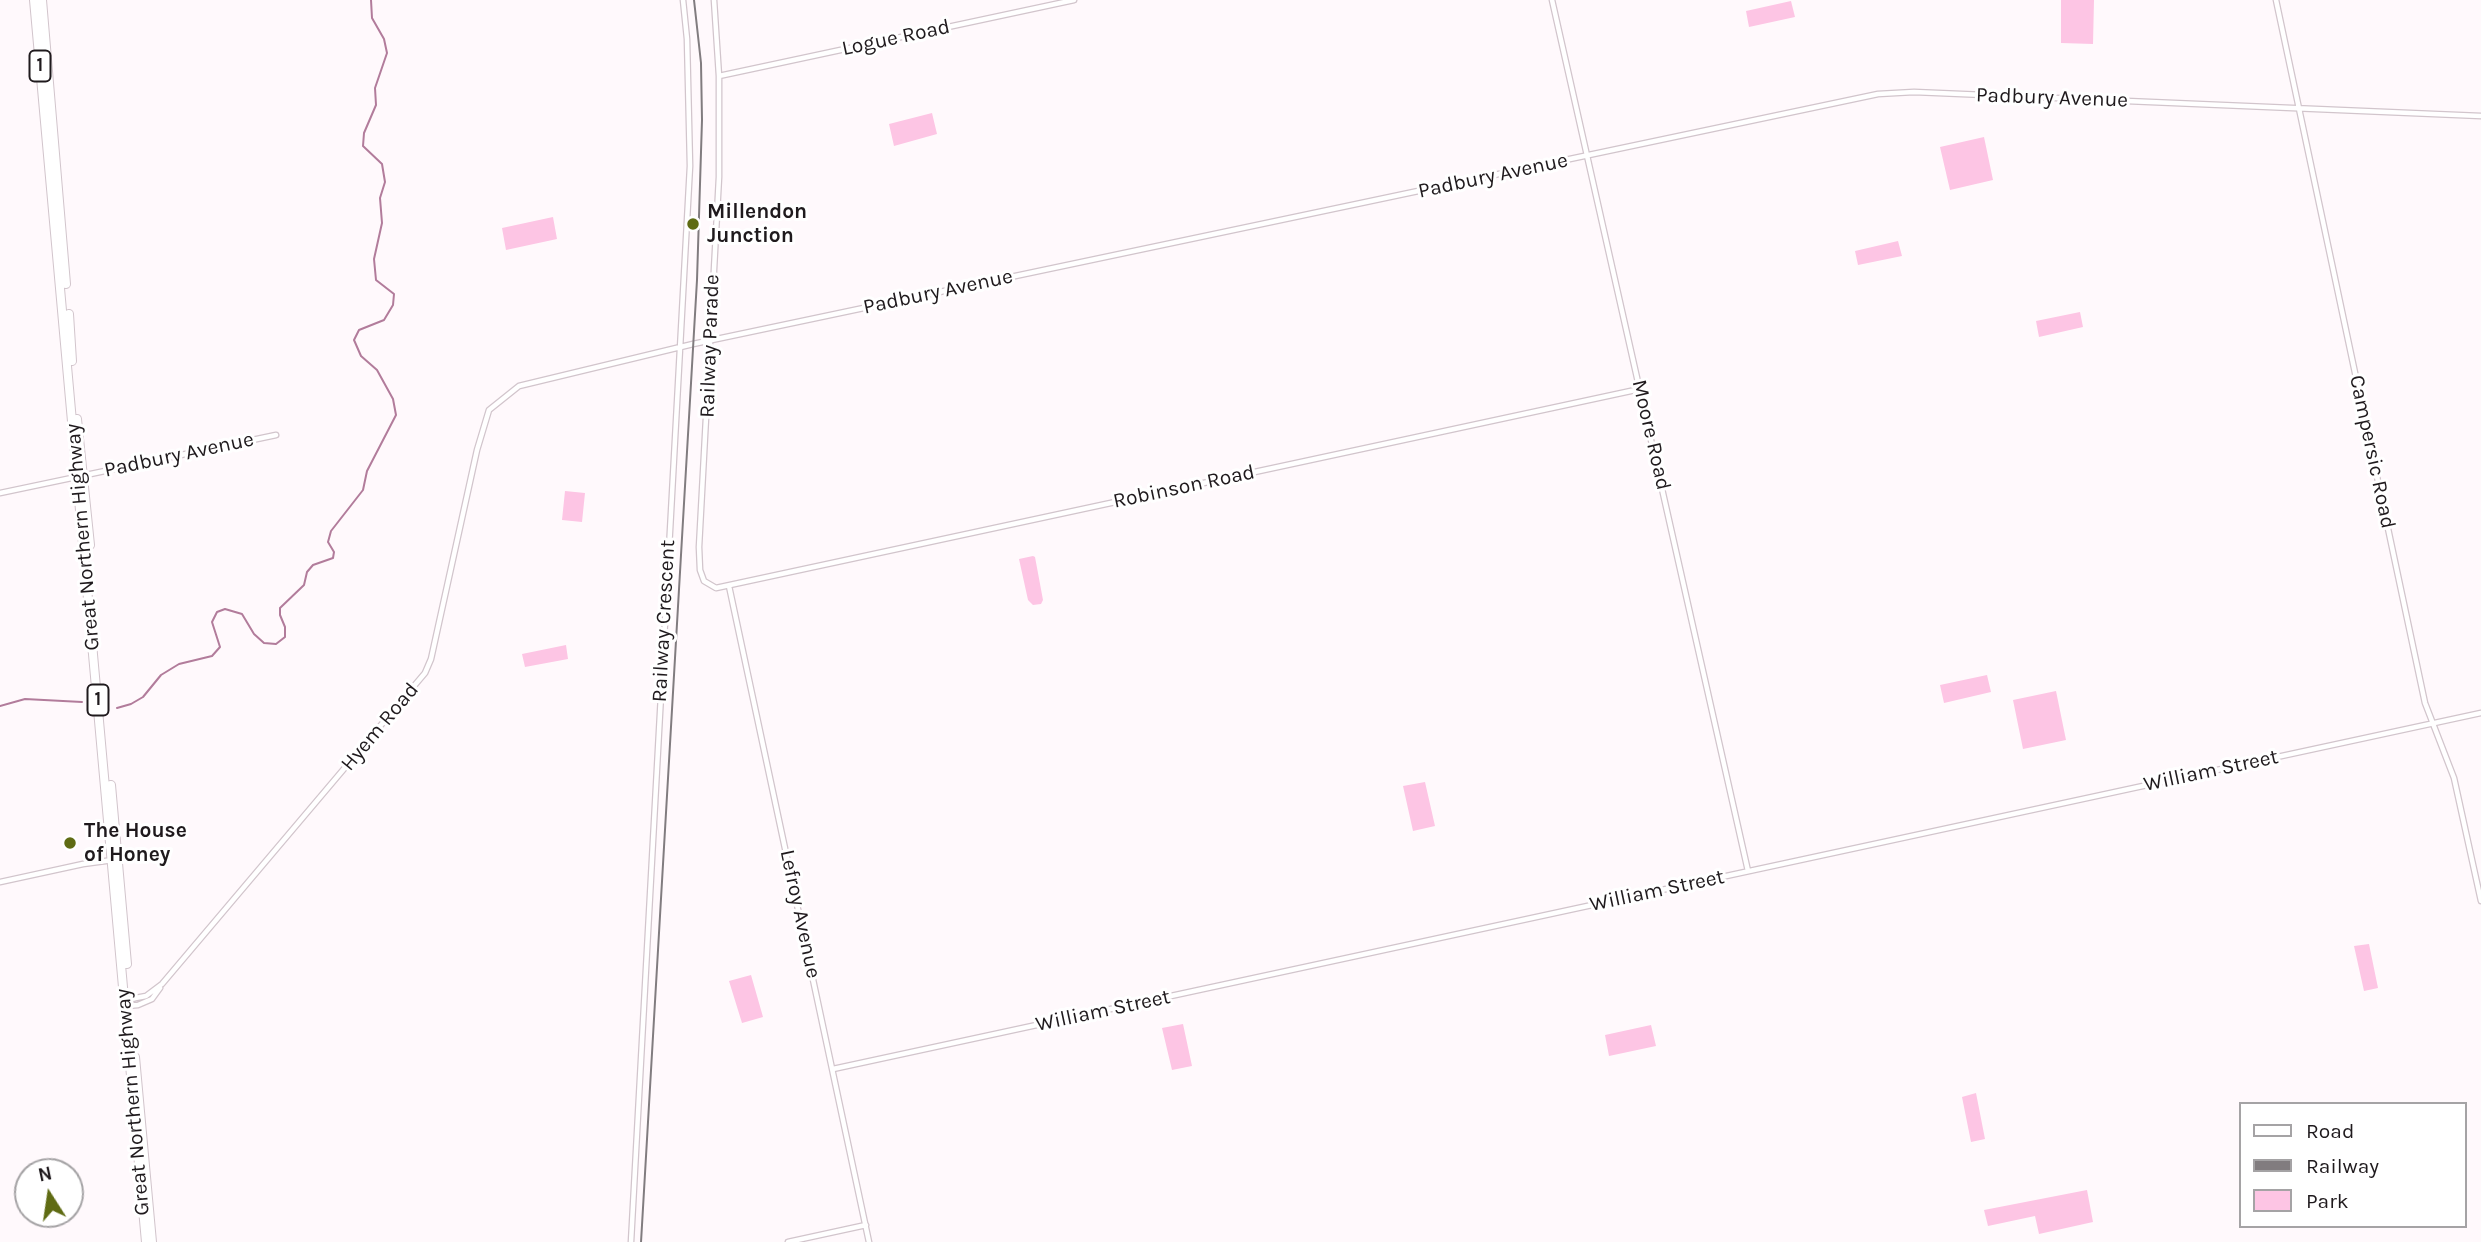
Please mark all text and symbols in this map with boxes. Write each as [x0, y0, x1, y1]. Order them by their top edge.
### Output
street label: Logue Road [840, 14, 952, 62]
road number: 1 [30, 50, 50, 82]
street label: Padbury Avenue [1975, 83, 2129, 113]
street label: Padbury Avenue [1416, 148, 1570, 204]
place label: Millendon Junction [707, 199, 807, 249]
marker: Millendon Junction [685, 216, 701, 232]
street label: Padbury Avenue [861, 264, 1015, 320]
street label: Railway Parade [695, 274, 725, 418]
street label: Campersic Road [2343, 373, 2401, 531]
street label: Moore Road [1626, 377, 1676, 493]
street label: Great Northern Highway [61, 422, 105, 652]
street label: Padbury Avenue [102, 427, 256, 483]
street label: Robinson Road [1111, 460, 1257, 514]
street label: Railway Crescent [647, 539, 681, 703]
street label: Hyem Road [336, 678, 424, 776]
road number: 1 [88, 684, 108, 716]
street label: William Street [2141, 744, 2281, 798]
place label: The House of Honey [84, 818, 187, 868]
marker: The House of Honey [62, 835, 78, 851]
street label: Lefroy Avenue [774, 847, 826, 981]
street label: William Street [1587, 864, 1727, 918]
street label: William Street [1033, 984, 1173, 1038]
street label: Great Northern Highway [111, 987, 155, 1217]
legend [2240, 1102, 2467, 1228]
text: Road [2306, 1119, 2354, 1143]
text: Railway [2306, 1154, 2379, 1178]
north arrow [14, 1158, 84, 1228]
text: N [36, 1162, 54, 1187]
text: Park [2306, 1189, 2349, 1213]

